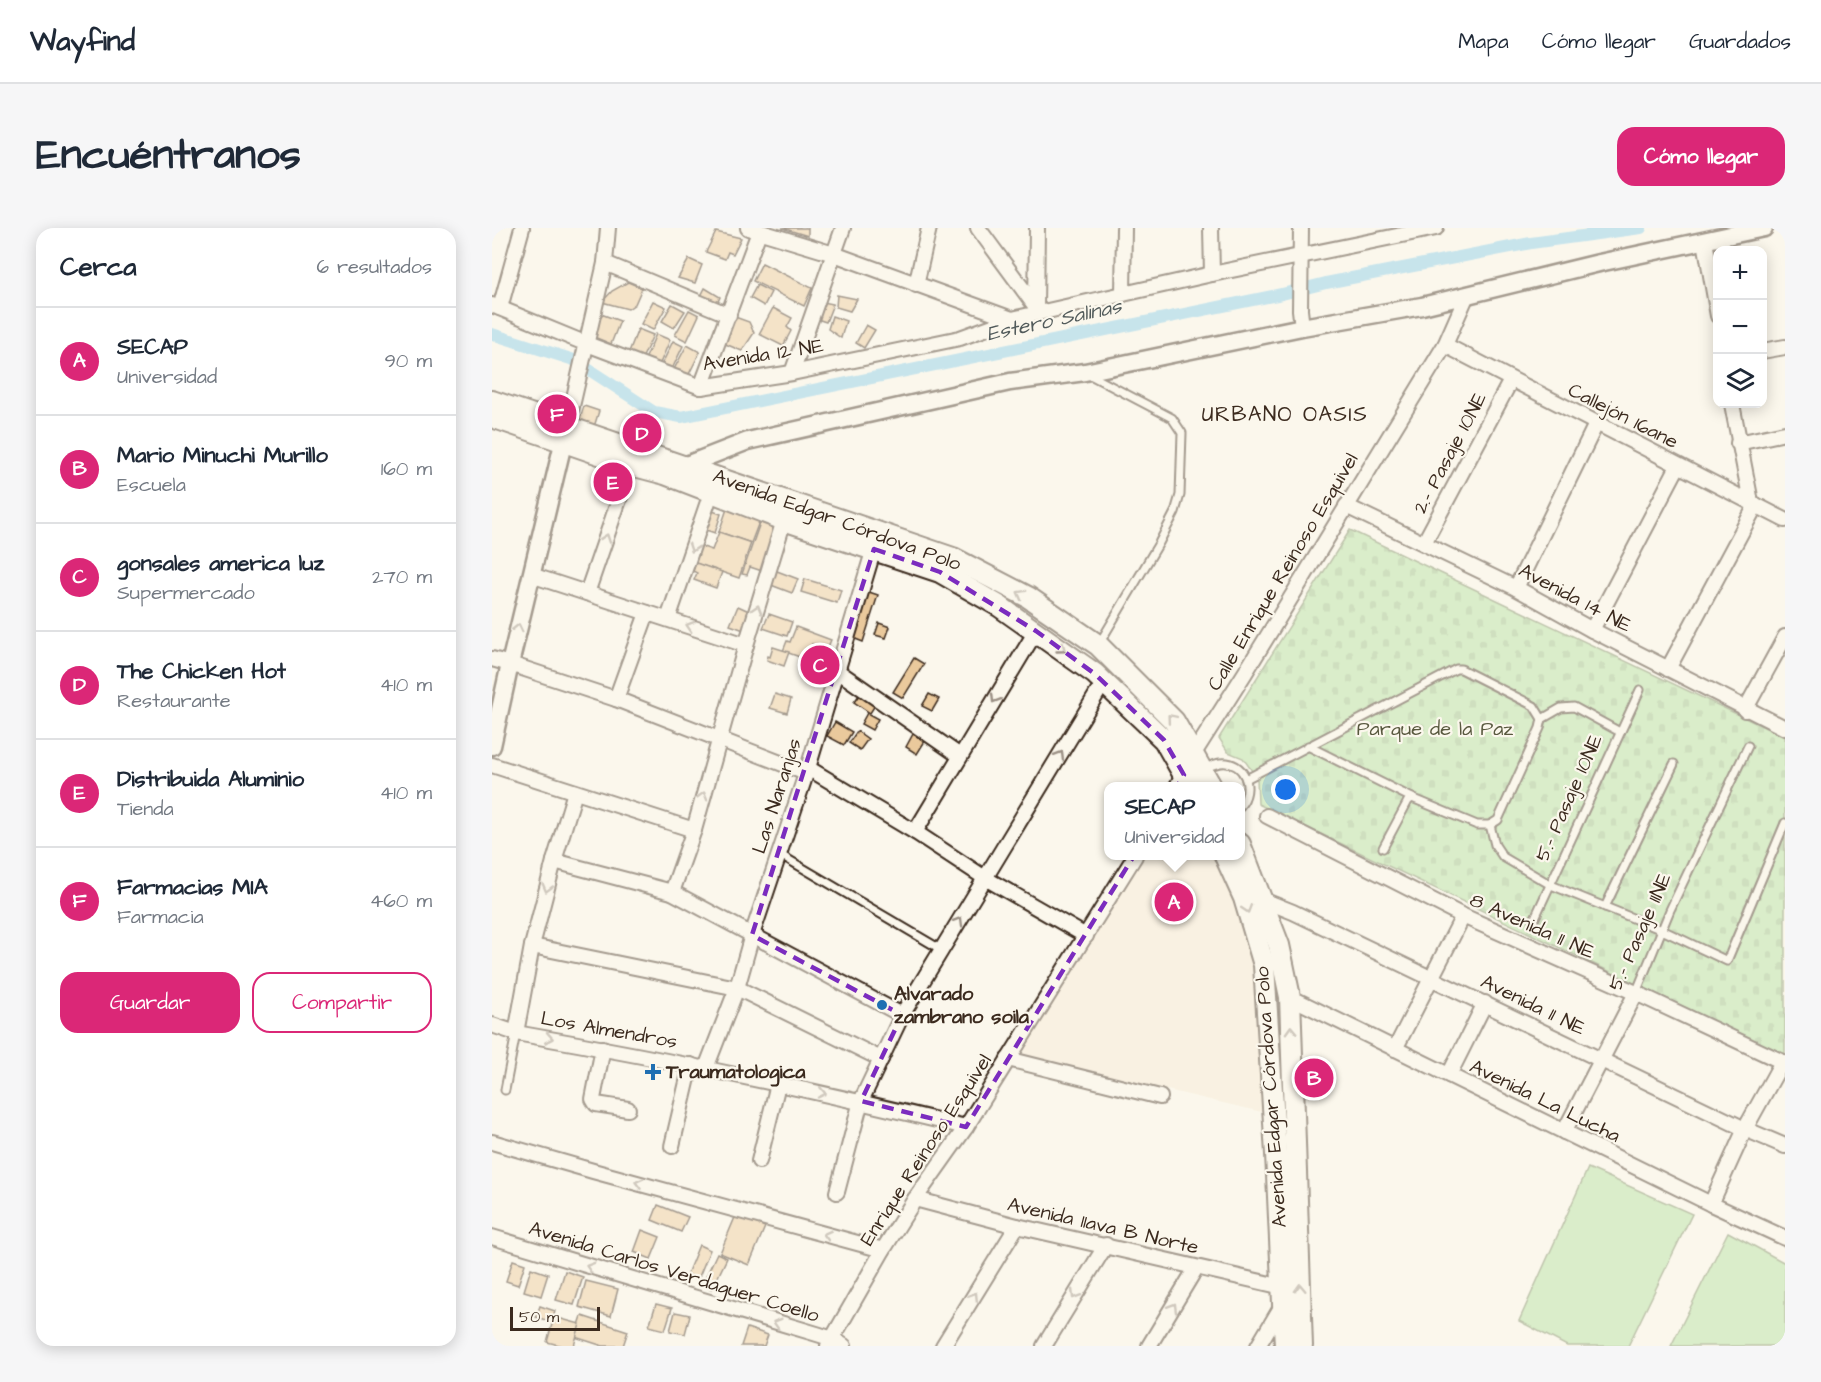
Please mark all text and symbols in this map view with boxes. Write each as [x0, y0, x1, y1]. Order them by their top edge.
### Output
text: Wayfind [30, 22, 135, 61]
text: Mapa [1458, 27, 1509, 56]
text: Cómo llegar [1542, 27, 1656, 56]
text: Guardados [1689, 27, 1791, 56]
text: Encuéntranos [36, 127, 301, 185]
button: Cómo llegar [1617, 127, 1785, 186]
map controls [1713, 246, 1767, 408]
button: + [1713, 246, 1767, 300]
text: Cerca [60, 249, 137, 285]
text: 6 resultados [316, 253, 432, 281]
water label: Estero Salinas [984, 291, 1125, 348]
button: − [1713, 300, 1767, 354]
text: SECAP [117, 332, 188, 363]
street label: Avenida 12 NE [701, 332, 826, 378]
text: A [73, 347, 86, 375]
text: 90 m [384, 347, 432, 375]
button: layers [1713, 354, 1767, 408]
text: Universidad [117, 363, 217, 391]
street label: Callejón 16ane [1563, 376, 1683, 456]
street label: 2.- Pasaje 10NE [1406, 387, 1494, 519]
pin: F [538, 392, 576, 436]
district label: URBANO OASIS [1202, 400, 1368, 429]
pin: D [622, 410, 662, 456]
text: Mario Minuchi Murillo [117, 440, 328, 471]
street label: Calle Enrique Reinoso Esquivel [1201, 448, 1365, 696]
text: B [72, 455, 87, 483]
text: 160 m [381, 455, 432, 483]
pin: E [594, 460, 632, 504]
street label: Avenida Edgar Córdova Polo [709, 462, 965, 579]
text: Escuela [117, 471, 186, 499]
one-way arrow [599, 533, 612, 544]
one-way arrow [687, 542, 700, 553]
text: gonsales america luz [117, 548, 324, 579]
street label: Avenida 14 NE [1514, 557, 1636, 640]
text: C [72, 563, 87, 591]
text: 270 m [372, 563, 432, 591]
text: Supermercado [117, 579, 255, 607]
one-way arrow [1017, 590, 1028, 601]
one-way arrow [750, 604, 762, 615]
one-way arrow [685, 621, 696, 634]
one-way arrow [511, 623, 524, 633]
pin: C [800, 642, 840, 688]
one-way arrow [1055, 642, 1066, 653]
text: The Chicken Hot [117, 656, 286, 687]
text: D [73, 671, 86, 699]
text: 410 m [380, 671, 432, 699]
text: Restaurante [117, 687, 231, 715]
one-way arrow [991, 693, 1003, 703]
one-way arrow [1167, 714, 1178, 725]
park label: Parque de la Paz [1357, 715, 1513, 743]
street label: 5.- Pasaje 10NE [1528, 730, 1610, 866]
street label: Las Naranjas [745, 735, 809, 857]
one-way arrow [1053, 751, 1065, 761]
text: Distribuida Aluminio [117, 764, 304, 795]
your location [1271, 775, 1300, 804]
text: E [74, 779, 85, 807]
text: 410 m [380, 779, 432, 807]
popup [1104, 782, 1245, 860]
one-way arrow [696, 791, 708, 802]
text: SECAP [1124, 792, 1195, 823]
text: Tienda [117, 795, 174, 823]
text: Universidad [1124, 823, 1225, 851]
street label: 5.- Pasaje 11NE [1602, 869, 1679, 995]
text: Farmacias MIA [117, 872, 268, 903]
pin: A [1154, 880, 1194, 924]
one-way arrow [542, 883, 555, 893]
street label: 8 Avenida 11 NE [1465, 886, 1599, 966]
text: F [73, 887, 86, 915]
text: 460 m [370, 887, 432, 915]
text: Farmacia [117, 903, 204, 931]
one-way arrow [1240, 903, 1252, 914]
one-way arrow [952, 917, 964, 927]
street label: Avenida Edgar Córdova Polo [1248, 965, 1295, 1229]
street label: Avenida 11 NE [1476, 968, 1590, 1042]
button: Guardar [60, 972, 240, 1033]
button: Compartir [252, 972, 432, 1033]
place label: Alvarado zambrano soila [894, 980, 1030, 1031]
marker: Alvarado zambrano soila [875, 998, 889, 1012]
street label: Los Almendros [539, 1004, 679, 1056]
one-way arrow [1284, 1025, 1297, 1034]
one-way arrow [543, 1031, 553, 1044]
street label: Enrique Reinoso Esquivel [853, 1049, 999, 1251]
street label: Avenida La Lucha [1465, 1052, 1625, 1150]
pin: B [1294, 1056, 1334, 1100]
place label: Traumatologica [665, 1058, 806, 1087]
marker: Traumatologica [644, 1063, 662, 1081]
one-way arrow [817, 1086, 827, 1099]
one-way arrow [634, 1178, 644, 1191]
street label: Avenida 11ava B Norte [1005, 1190, 1201, 1262]
street label: Avenida Carlos Verdaguer Coello [525, 1214, 823, 1331]
one-way arrow [822, 1229, 832, 1242]
one-way arrow [585, 1262, 596, 1274]
one-way arrow [1294, 1283, 1307, 1292]
one-way arrow [1071, 1289, 1083, 1299]
one-way arrow [966, 1292, 978, 1302]
one-way arrow [1165, 1303, 1177, 1313]
scale bar [510, 1304, 600, 1332]
text: 50 m [519, 1306, 559, 1328]
one-way arrow [772, 1317, 782, 1330]

